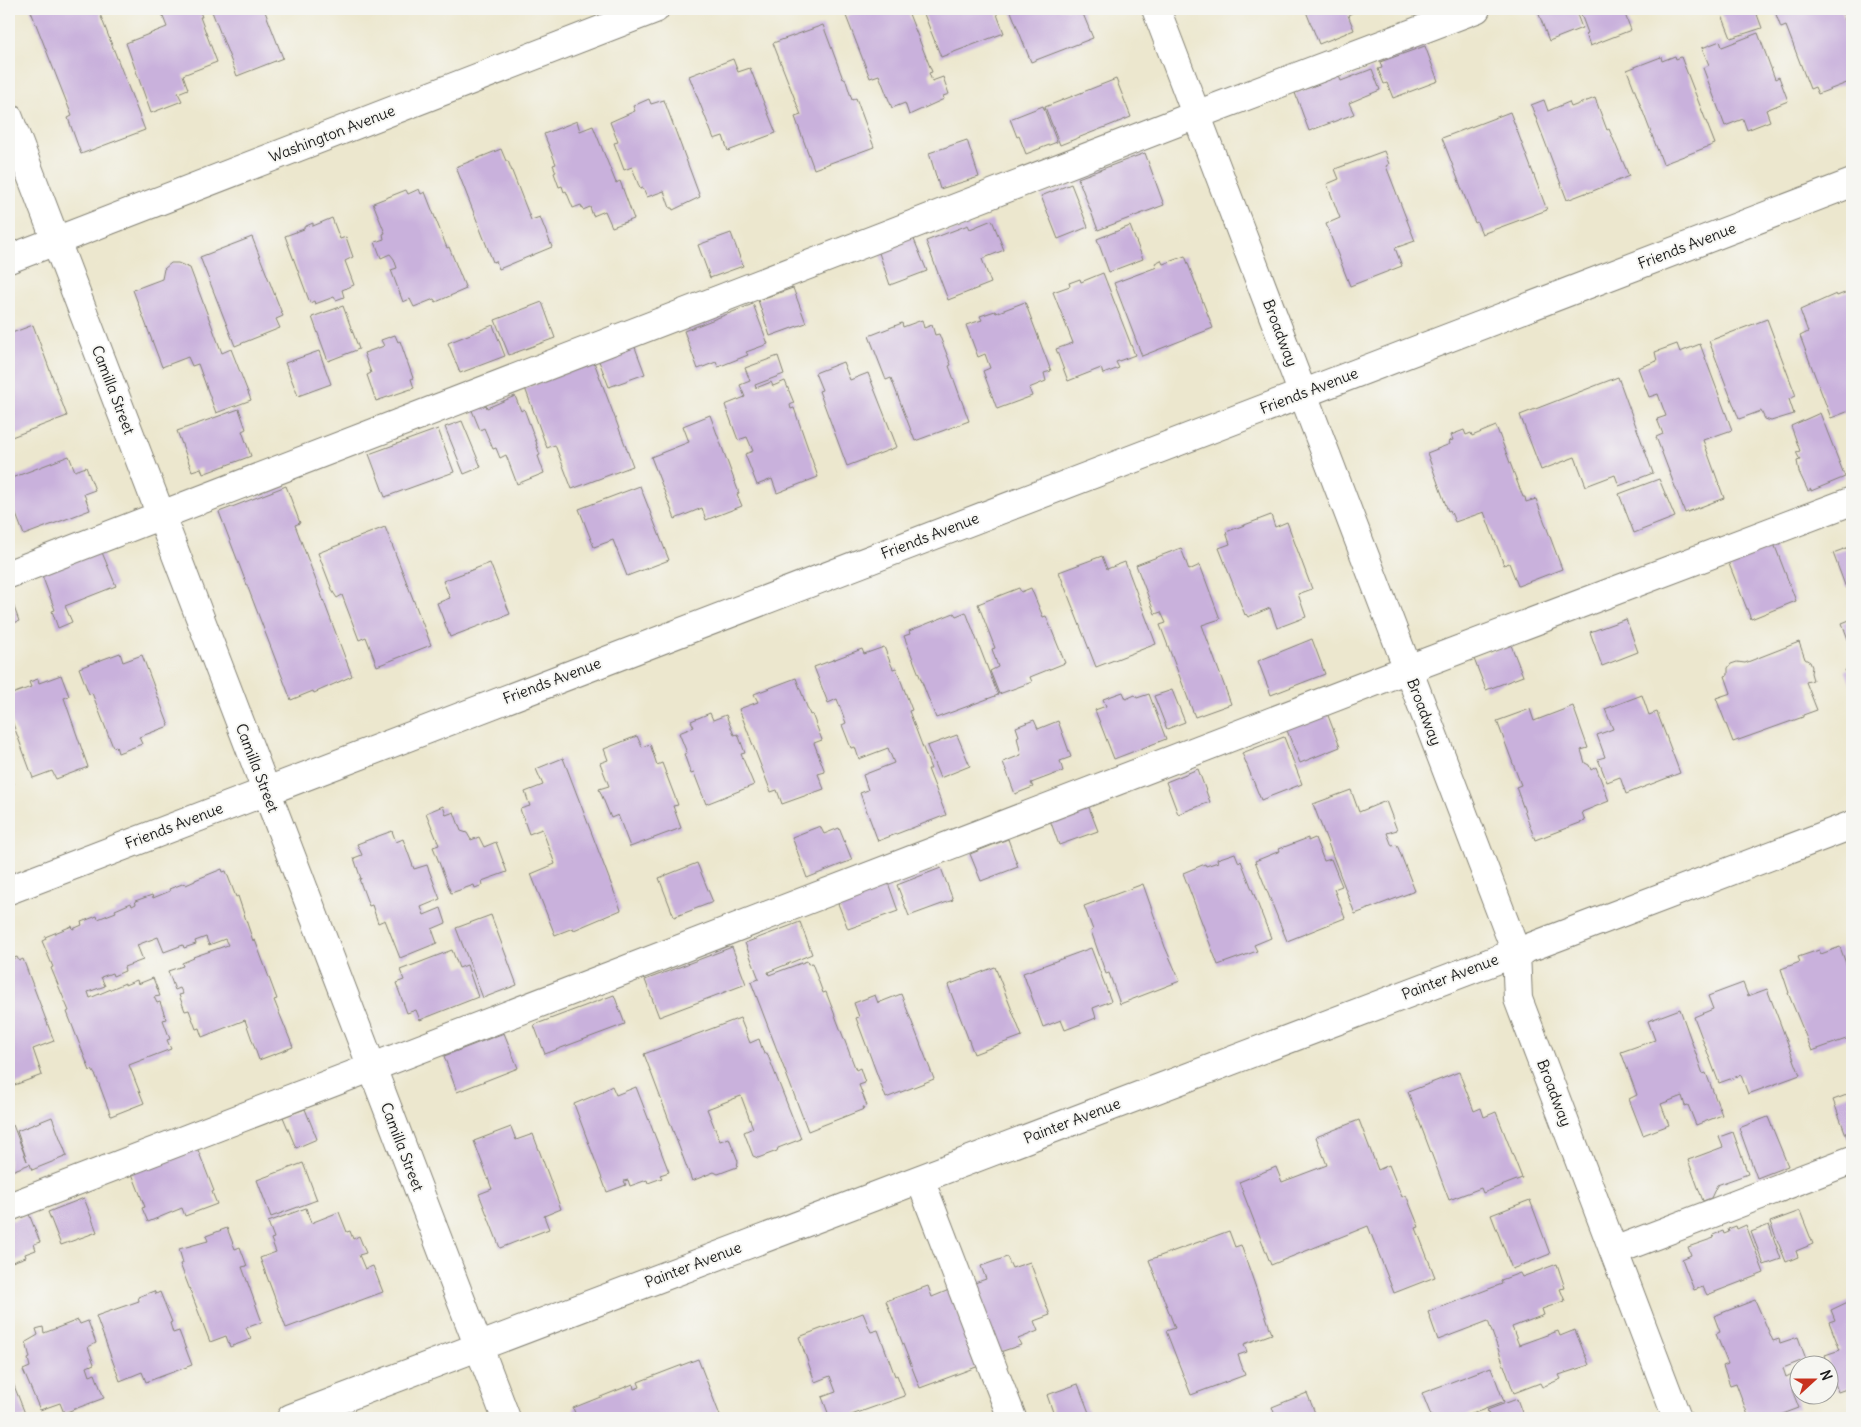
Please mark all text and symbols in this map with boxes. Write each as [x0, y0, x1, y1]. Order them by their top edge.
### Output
street label: Washington Avenue [266, 101, 398, 166]
street label: Friends Avenue [1635, 218, 1739, 273]
street label: Broadway [1259, 297, 1302, 369]
street label: Camilla Street [88, 343, 139, 437]
street label: Friends Avenue [1257, 363, 1361, 418]
street label: Friends Avenue [878, 508, 982, 563]
street label: Friends Avenue [500, 653, 604, 708]
street label: Broadway [1403, 676, 1446, 748]
street label: Camilla Street [232, 721, 283, 815]
street label: Friends Avenue [122, 798, 226, 853]
street label: Painter Avenue [1399, 949, 1501, 1004]
street label: Broadway [1533, 1057, 1576, 1129]
street label: Painter Avenue [1021, 1093, 1123, 1148]
street label: Camilla Street [377, 1100, 428, 1194]
street label: Painter Avenue [642, 1237, 744, 1292]
north arrow [1788, 1354, 1838, 1404]
text: N [1816, 1368, 1836, 1383]

